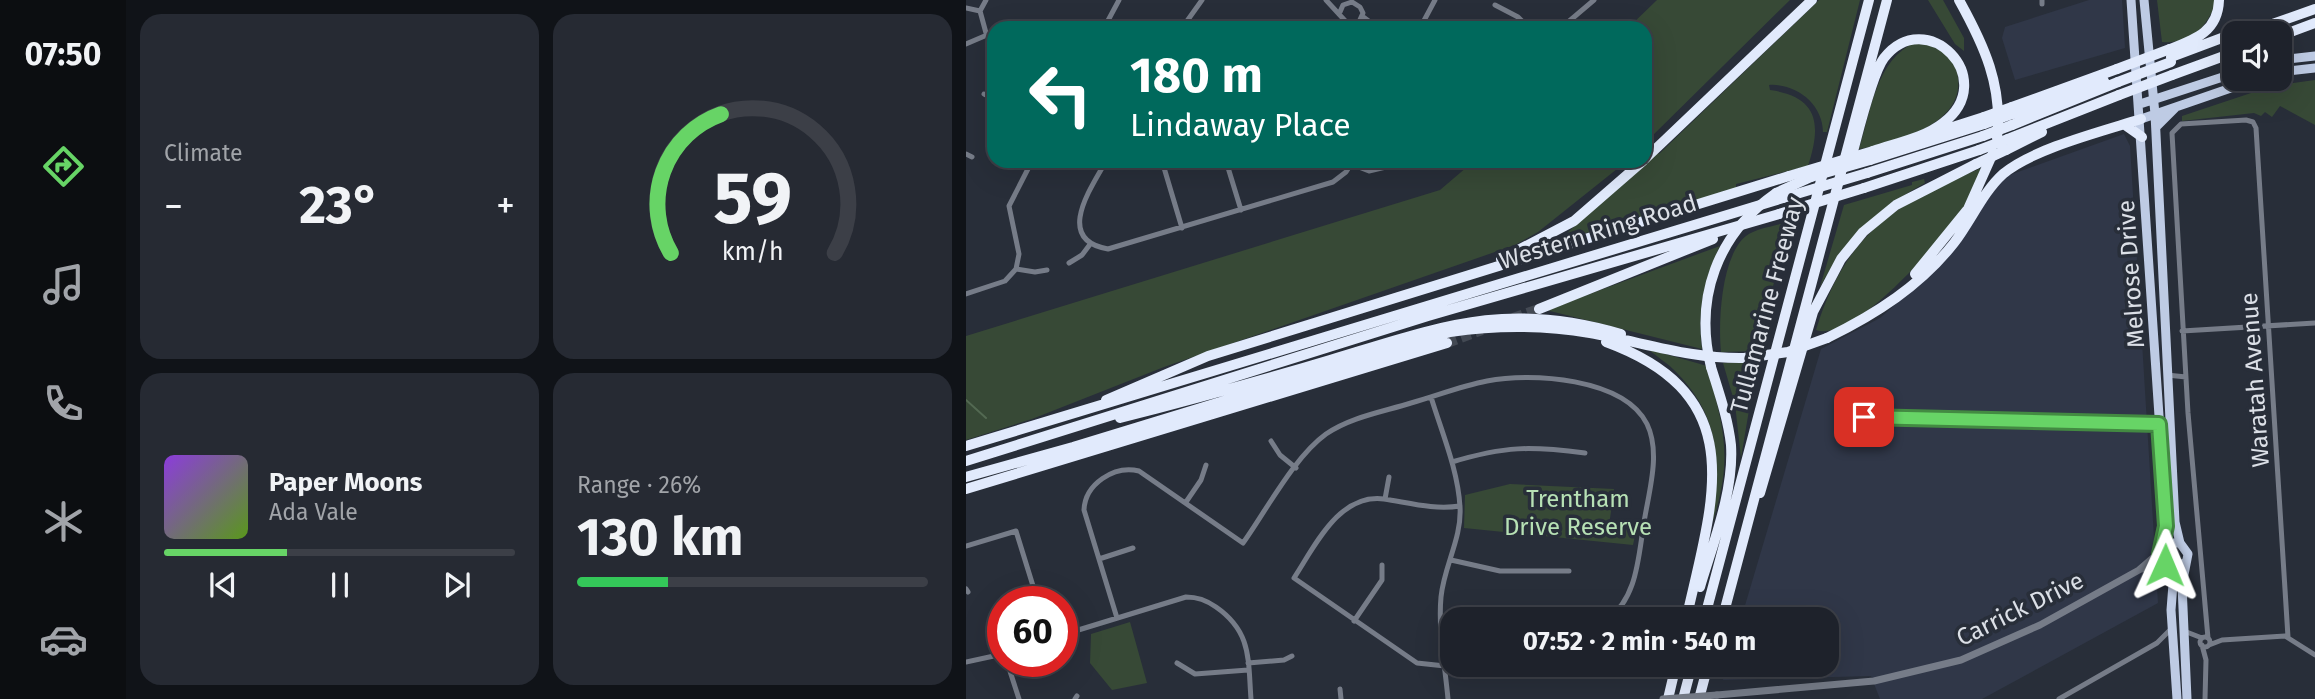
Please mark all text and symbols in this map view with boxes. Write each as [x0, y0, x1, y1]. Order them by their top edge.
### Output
map controls [2222, 21, 2292, 91]
button: sound [2222, 21, 2292, 91]
text: 07:50 [25, 35, 101, 73]
text: 180 m [1130, 46, 1263, 105]
icon: left [1015, 49, 1106, 140]
text: Lindaway Place [1130, 106, 1351, 144]
text: Climate [164, 139, 243, 167]
icon: directions [39, 142, 88, 191]
text: 59 [713, 155, 792, 242]
text: 23° [299, 174, 380, 237]
text: − [164, 183, 183, 229]
text: + [496, 183, 515, 229]
street label: Western Ring Road [1496, 189, 1700, 275]
street label: Tullamarine Freeway [1725, 194, 1809, 416]
street label: Melrose Drive [2112, 199, 2150, 349]
text: km/h [722, 236, 783, 266]
icon: music [39, 260, 88, 309]
street label: Waratah Avenue [2235, 292, 2275, 468]
icon: phone [39, 379, 88, 428]
pin [1834, 387, 1894, 447]
icon: arrive [1845, 398, 1883, 436]
text: Paper Moons [269, 467, 422, 498]
text: Range · 26% [577, 471, 701, 499]
park label: Trentham Drive Reserve [1504, 485, 1652, 541]
icon: climate [39, 497, 88, 546]
text: Ada Vale [269, 498, 358, 526]
text: 130 km [577, 506, 744, 569]
position arrow [2128, 528, 2202, 602]
icon: previous [204, 566, 242, 604]
icon: pause [321, 566, 359, 604]
icon: next [438, 566, 476, 604]
street label: Carrick Drive [1952, 566, 2088, 652]
speed limit sign: 60 [987, 586, 1078, 677]
icon: car [39, 615, 88, 664]
text: 07:52 · 2 min · 540 m [1523, 626, 1756, 657]

